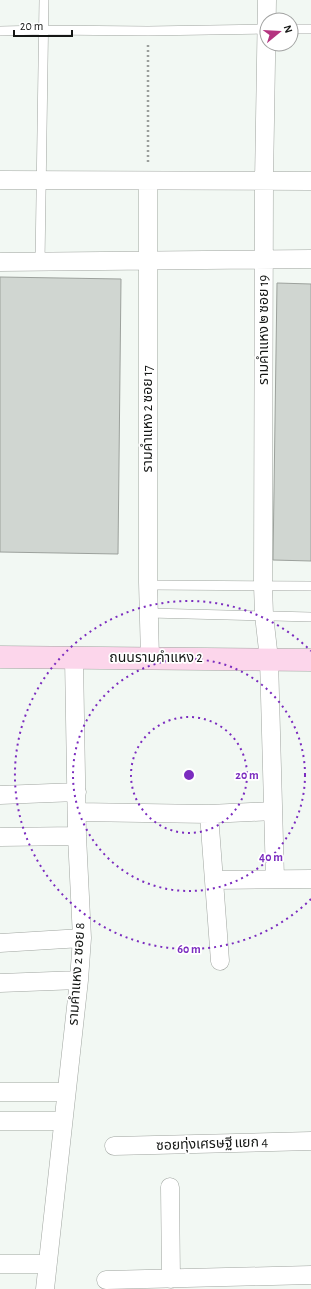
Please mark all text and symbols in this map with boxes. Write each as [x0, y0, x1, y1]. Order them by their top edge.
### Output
scale bar [14, 12, 72, 38]
north arrow [259, 12, 299, 52]
text: 20 m [20, 20, 43, 32]
text: N [282, 24, 294, 34]
street label: รามคำแหง ๒ ซอย 19 [256, 275, 271, 385]
street label: รามคำแหง 2 ซอย 17 [140, 365, 155, 473]
street label: ถนนรามคำแหง 2 [109, 650, 203, 665]
centre of rings [182, 768, 196, 782]
text: 20 m [235, 769, 259, 781]
text: 40 m [259, 851, 283, 863]
street label: รามคำแหง 2 ซอย 8 [65, 922, 88, 1026]
text: 60 m [177, 943, 201, 955]
street label: ซอยทุ่งเศรษฐี แยก 4 [156, 1133, 269, 1154]

